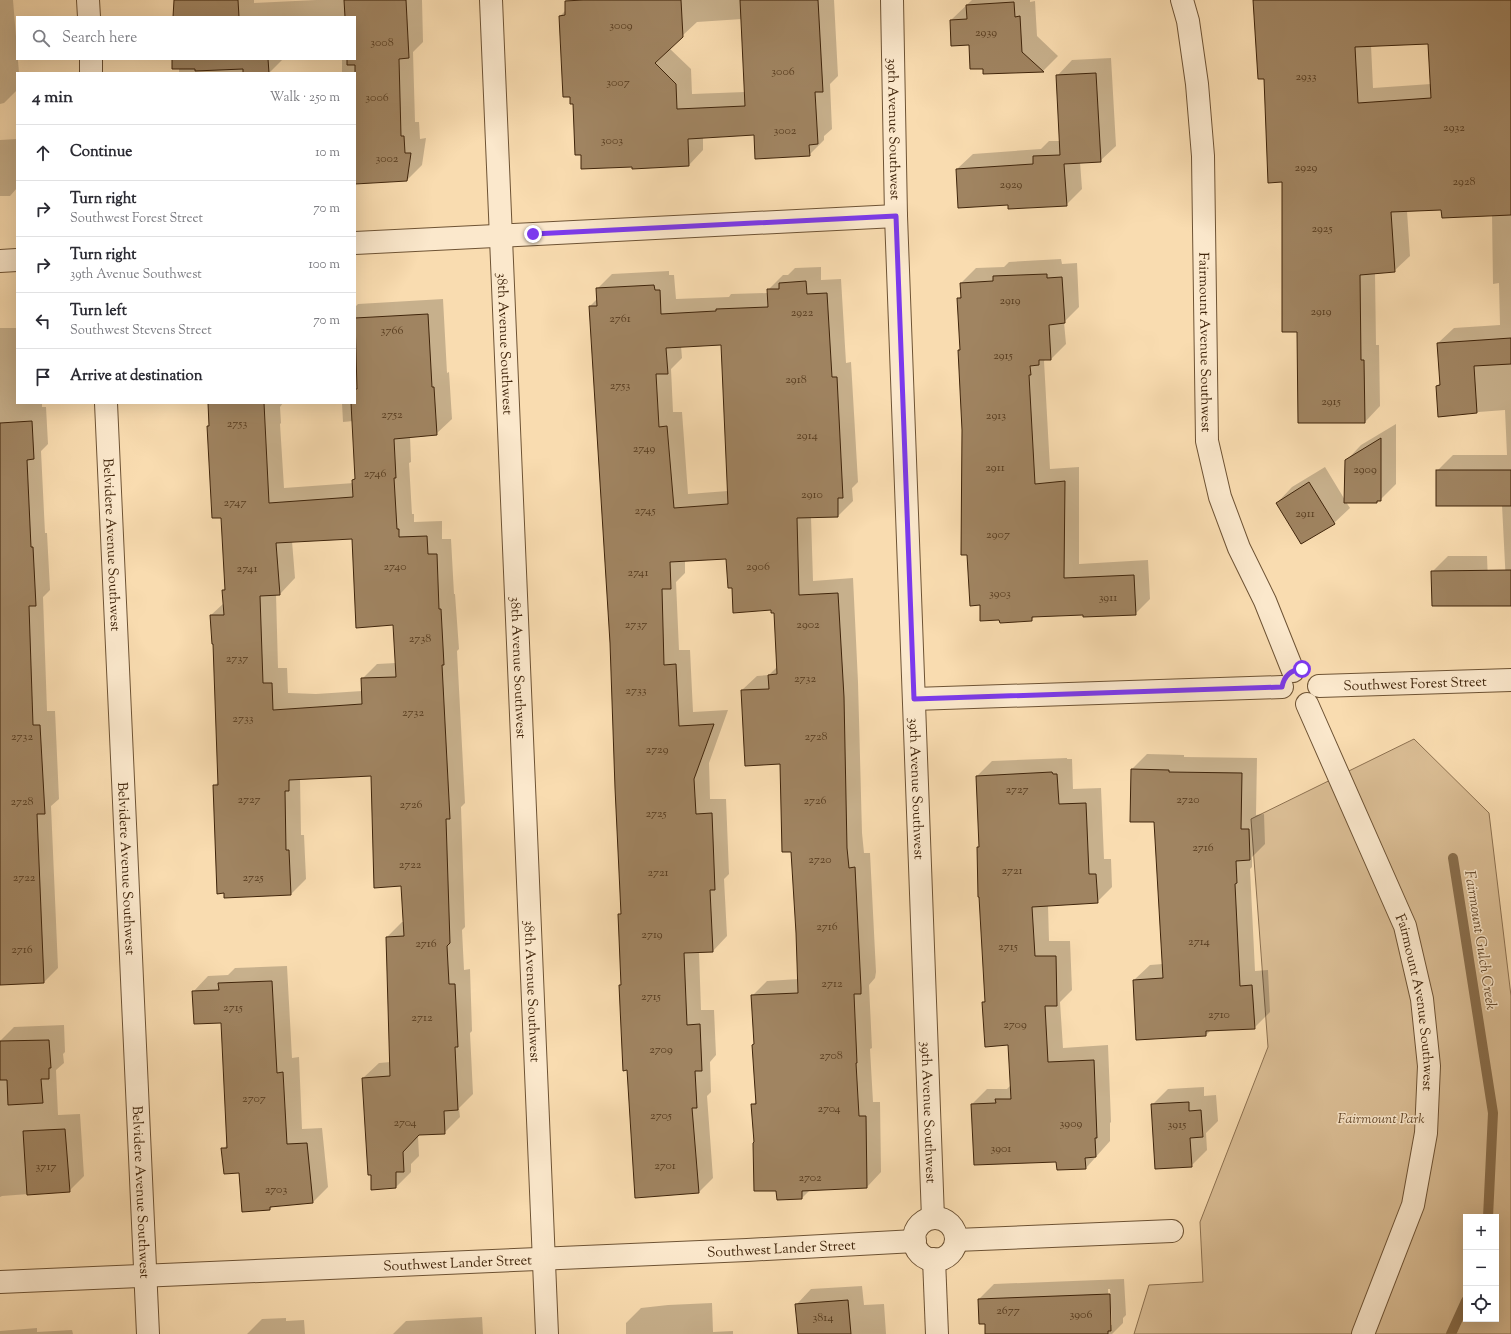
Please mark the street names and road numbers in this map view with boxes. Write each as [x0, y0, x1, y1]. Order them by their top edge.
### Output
street label: 39th Avenue Southwest [881, 58, 904, 200]
street label: Fairmount Avenue Southwest [1192, 252, 1215, 433]
street label: 38th Avenue Southwest [490, 272, 516, 416]
street label: Belvidere Avenue Southwest [97, 458, 124, 632]
street label: 38th Avenue Southwest [504, 596, 530, 739]
street label: Southwest Forest Street [1343, 673, 1487, 697]
street label: 39th Avenue Southwest [903, 717, 928, 860]
street label: Belvidere Avenue Southwest [111, 782, 139, 956]
street label: Fairmount Avenue Southwest [1389, 911, 1437, 1092]
street label: 38th Avenue Southwest [518, 920, 544, 1063]
street label: 39th Avenue Southwest [914, 1041, 940, 1184]
street label: Belvidere Avenue Southwest [126, 1105, 154, 1279]
street label: Southwest Lander Street [707, 1236, 856, 1264]
street label: Southwest Lander Street [383, 1251, 533, 1278]

